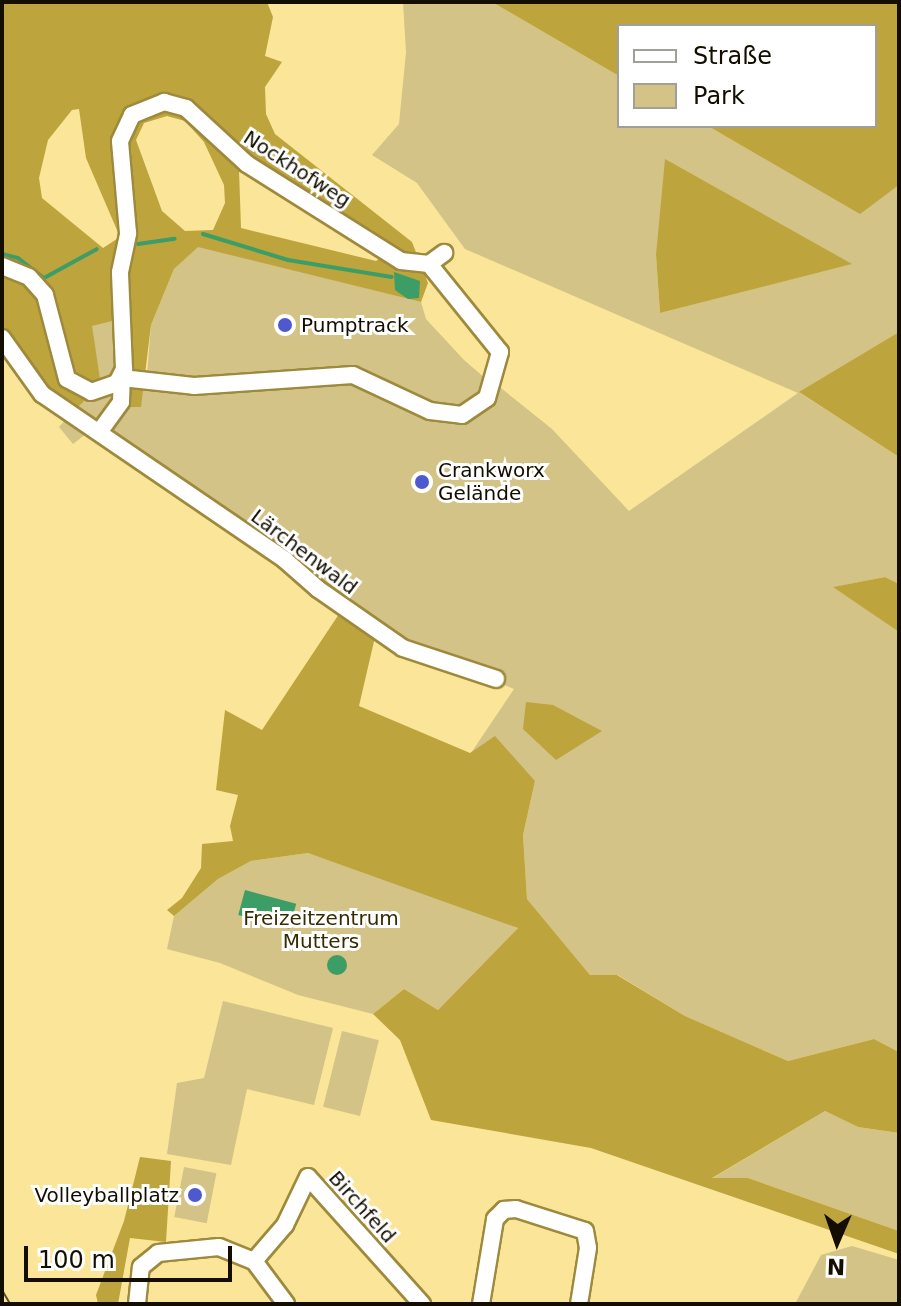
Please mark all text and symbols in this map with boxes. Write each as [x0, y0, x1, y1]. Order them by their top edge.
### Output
legend [617, 24, 877, 128]
text: Straße [693, 42, 772, 70]
text: Park [693, 82, 745, 110]
street label: Nockhofweg [239, 126, 355, 212]
place label: Pumptrack [301, 313, 408, 337]
marker: Pumptrack [276, 316, 294, 334]
place label: Crankworx Gelände [438, 458, 545, 505]
marker: Crankworx Gelände [413, 473, 431, 491]
street label: Lärchenwald [246, 504, 362, 600]
park label: Freizeitzentrum Mutters [243, 906, 399, 953]
street label: Birchfeld [324, 1166, 400, 1248]
place label: Volleyballplatz [34, 1183, 179, 1207]
marker: Volleyballplatz [186, 1186, 204, 1204]
north arrow [797, 1202, 877, 1282]
scale bar [28, 1230, 236, 1280]
text: 100 m [38, 1246, 115, 1274]
text: N [827, 1254, 846, 1279]

